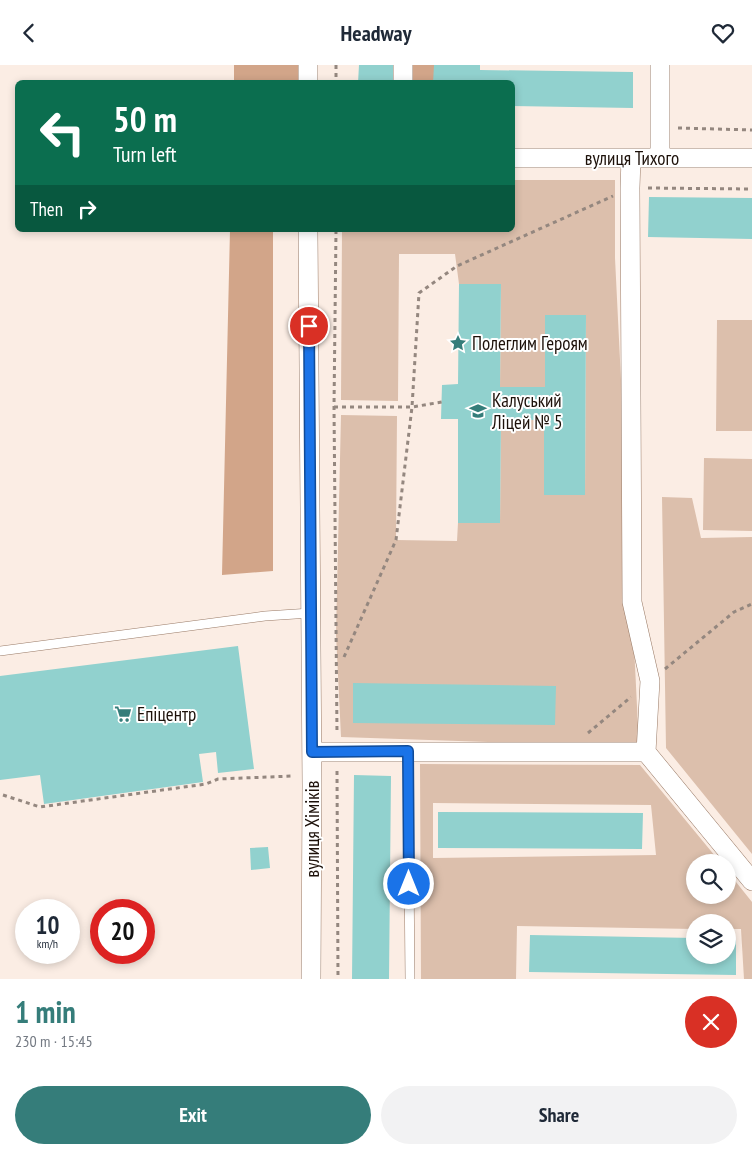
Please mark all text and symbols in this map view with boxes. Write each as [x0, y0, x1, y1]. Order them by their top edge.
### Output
icon: back [15, 19, 43, 47]
text: Headway [340, 19, 412, 47]
icon: heart [709, 19, 737, 47]
text: 50 m [113, 96, 177, 142]
icon: left [30, 100, 95, 165]
text: Turn left [113, 140, 177, 168]
street label: вулиця Тихого [585, 146, 679, 170]
icon: right [73, 195, 101, 223]
text: Then [30, 197, 63, 221]
pin [288, 305, 330, 347]
icon: arrive [295, 312, 323, 340]
place label: Полеглим Героям [472, 331, 588, 355]
place icon: Полеглим Героям [448, 333, 468, 353]
place label: Калуський Ліцей № 5 [491, 388, 563, 434]
school or university icon: Калуський Ліцей № 5 [468, 401, 488, 421]
place label: Епіцентр [137, 702, 196, 726]
supermarket icon: Епіцентр [113, 704, 133, 724]
street label: вулиця Хіміків [300, 781, 324, 877]
map controls [686, 854, 736, 964]
button: search [686, 854, 736, 904]
position arrow [382, 857, 434, 909]
speed limit sign: 20 [90, 899, 155, 964]
text: 10 [36, 909, 59, 941]
button: layers [686, 914, 736, 964]
text: km/h [37, 936, 58, 951]
text: 1 min [15, 992, 76, 1031]
button: close [685, 996, 737, 1048]
text: 230 m · 15:45 [15, 1031, 93, 1051]
button: Exit [15, 1086, 371, 1144]
button: Share [381, 1086, 737, 1144]

